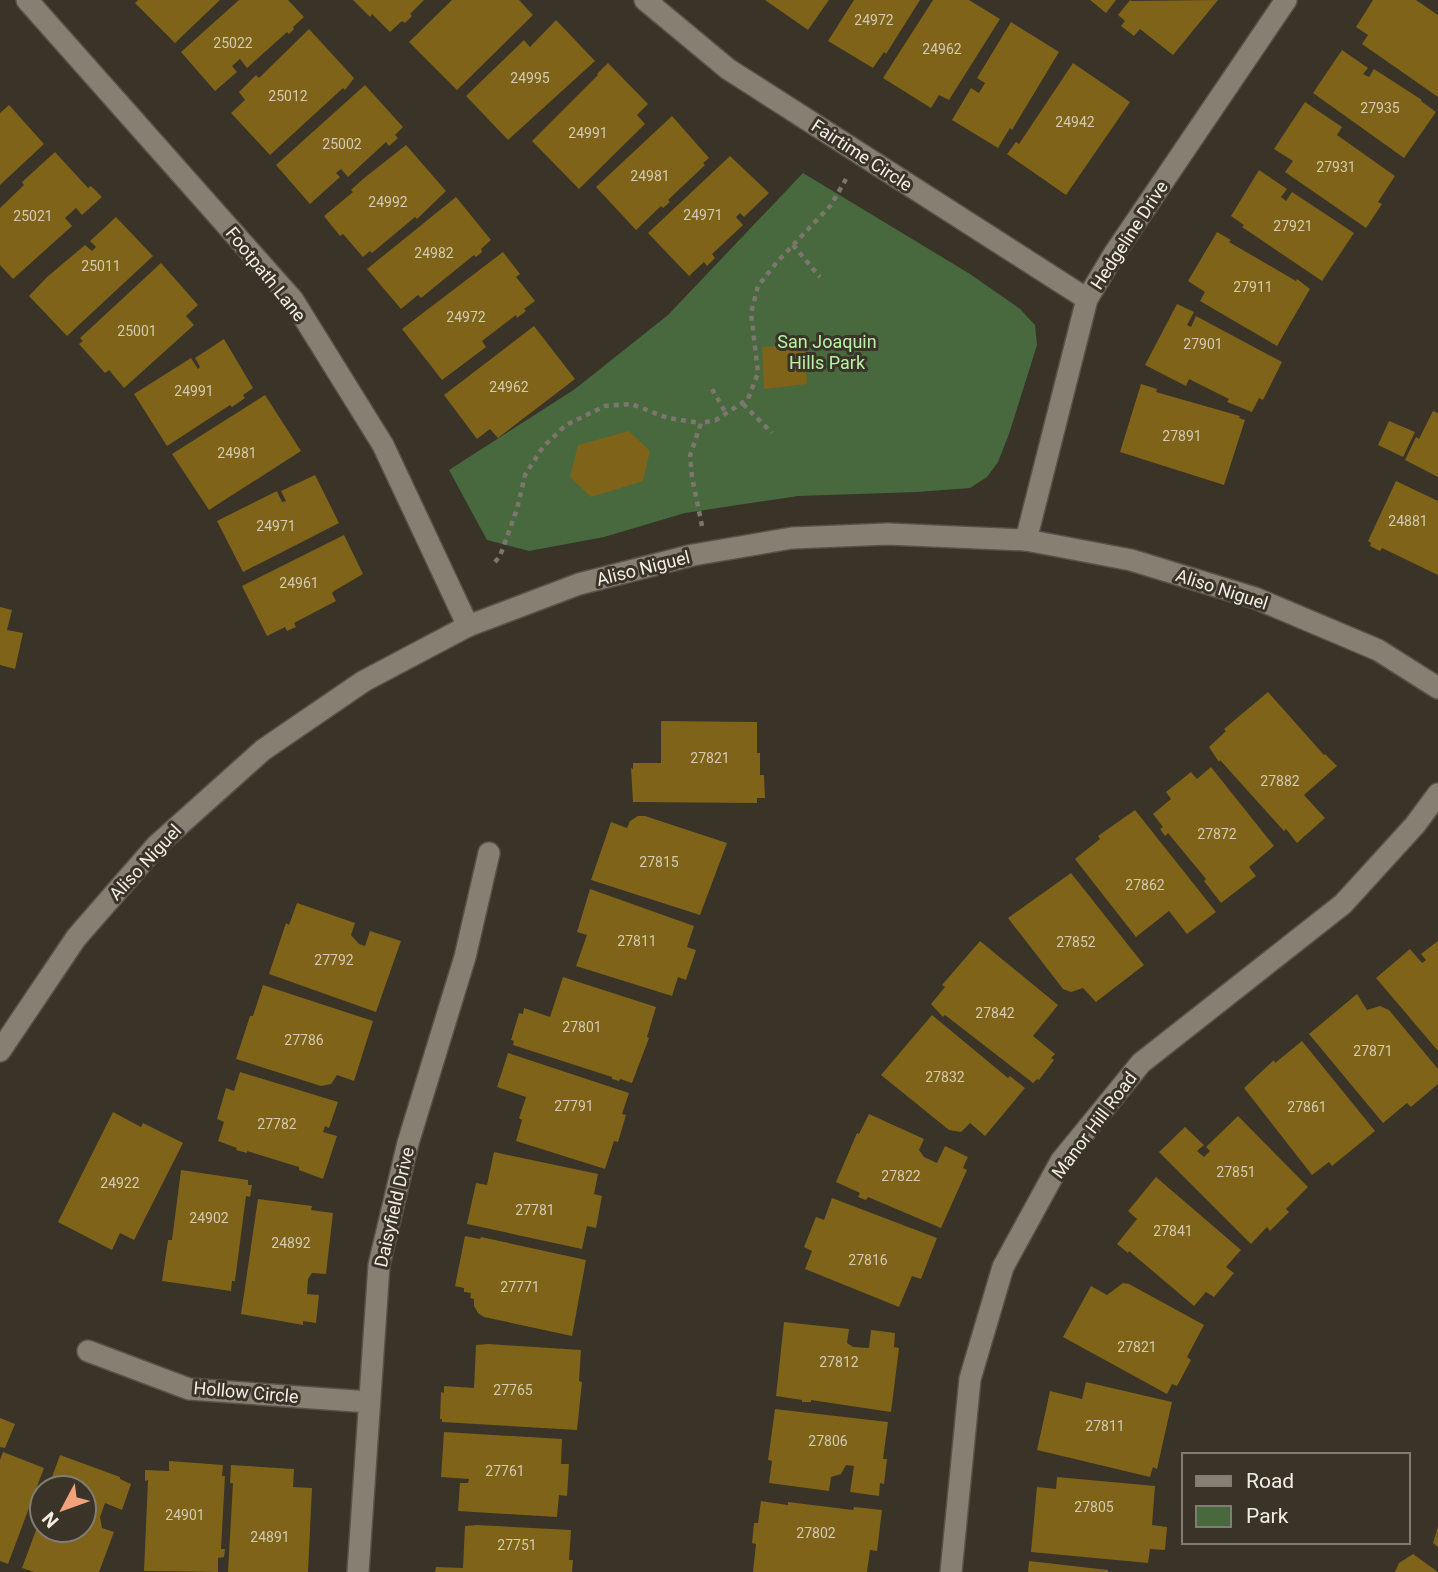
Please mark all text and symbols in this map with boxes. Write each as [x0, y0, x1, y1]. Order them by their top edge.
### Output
house number: 24972 [854, 12, 894, 28]
house number: 25022 [213, 35, 253, 51]
house number: 24962 [922, 41, 962, 57]
house number: 24995 [510, 70, 550, 86]
house number: 25012 [268, 88, 308, 104]
house number: 27935 [1360, 100, 1400, 116]
house number: 24942 [1055, 114, 1095, 130]
street label: Fairtime Circle [808, 115, 916, 195]
house number: 24991 [568, 125, 608, 141]
house number: 25002 [322, 136, 362, 152]
house number: 27931 [1316, 159, 1356, 175]
house number: 24981 [630, 168, 670, 184]
street label: Hedgeline Drive [1086, 177, 1172, 293]
house number: 24992 [368, 194, 408, 210]
house number: 24971 [683, 207, 723, 223]
house number: 25021 [13, 208, 53, 224]
house number: 27921 [1273, 218, 1313, 234]
street label: Footpath Lane [222, 223, 310, 325]
house number: 24982 [414, 245, 454, 261]
house number: 25011 [81, 258, 121, 274]
house number: 27911 [1233, 279, 1273, 295]
house number: 24972 [446, 309, 486, 325]
house number: 25001 [117, 323, 157, 339]
park label: San Joaquin Hills Park [777, 331, 877, 373]
house number: 27901 [1183, 336, 1223, 352]
house number: 24962 [489, 379, 529, 395]
house number: 24991 [174, 383, 214, 399]
house number: 27891 [1162, 428, 1202, 444]
house number: 24981 [217, 445, 257, 461]
house number: 24881 [1388, 513, 1428, 529]
house number: 24971 [256, 518, 296, 534]
street label: Aliso Niguel [594, 546, 692, 590]
street label: Aliso Niguel [1173, 564, 1271, 614]
house number: 24961 [279, 575, 319, 591]
house number: 27821 [690, 750, 730, 766]
house number: 27882 [1260, 773, 1300, 789]
street label: Aliso Niguel [105, 820, 185, 904]
house number: 27872 [1197, 826, 1237, 842]
house number: 27815 [639, 854, 679, 870]
house number: 27862 [1125, 877, 1165, 893]
house number: 27811 [617, 933, 657, 949]
house number: 27852 [1056, 934, 1096, 950]
house number: 27792 [314, 952, 354, 968]
house number: 27842 [975, 1005, 1015, 1021]
house number: 27801 [562, 1019, 602, 1035]
house number: 27786 [284, 1032, 324, 1048]
house number: 27871 [1353, 1043, 1393, 1059]
street label: Manor Hill Road [1047, 1068, 1141, 1182]
house number: 27832 [925, 1069, 965, 1085]
house number: 27791 [554, 1098, 594, 1114]
house number: 27861 [1287, 1099, 1327, 1115]
house number: 27782 [257, 1116, 297, 1132]
street label: Daisyfield Drive [370, 1145, 418, 1269]
house number: 27851 [1216, 1164, 1256, 1180]
house number: 27822 [881, 1168, 921, 1184]
house number: 24922 [100, 1175, 140, 1191]
house number: 27781 [515, 1202, 555, 1218]
house number: 24902 [189, 1210, 229, 1226]
house number: 27841 [1153, 1223, 1193, 1239]
house number: 24892 [271, 1235, 311, 1251]
house number: 27816 [848, 1252, 888, 1268]
house number: 27771 [500, 1279, 540, 1295]
house number: 27821 [1117, 1339, 1157, 1355]
house number: 27812 [819, 1354, 859, 1370]
street label: Hollow Circle [193, 1377, 299, 1407]
house number: 27765 [493, 1382, 533, 1398]
house number: 27811 [1085, 1418, 1125, 1434]
house number: 27806 [808, 1433, 848, 1449]
legend [1182, 1453, 1410, 1544]
house number: 27761 [485, 1463, 525, 1479]
text: Road [1246, 1469, 1294, 1493]
north arrow [28, 1474, 98, 1544]
house number: 27805 [1074, 1499, 1114, 1515]
text: Park [1246, 1504, 1289, 1528]
text: N [37, 1507, 64, 1532]
house number: 24901 [165, 1507, 205, 1523]
house number: 27802 [796, 1525, 836, 1541]
house number: 24891 [250, 1529, 290, 1545]
house number: 27751 [497, 1537, 537, 1553]

